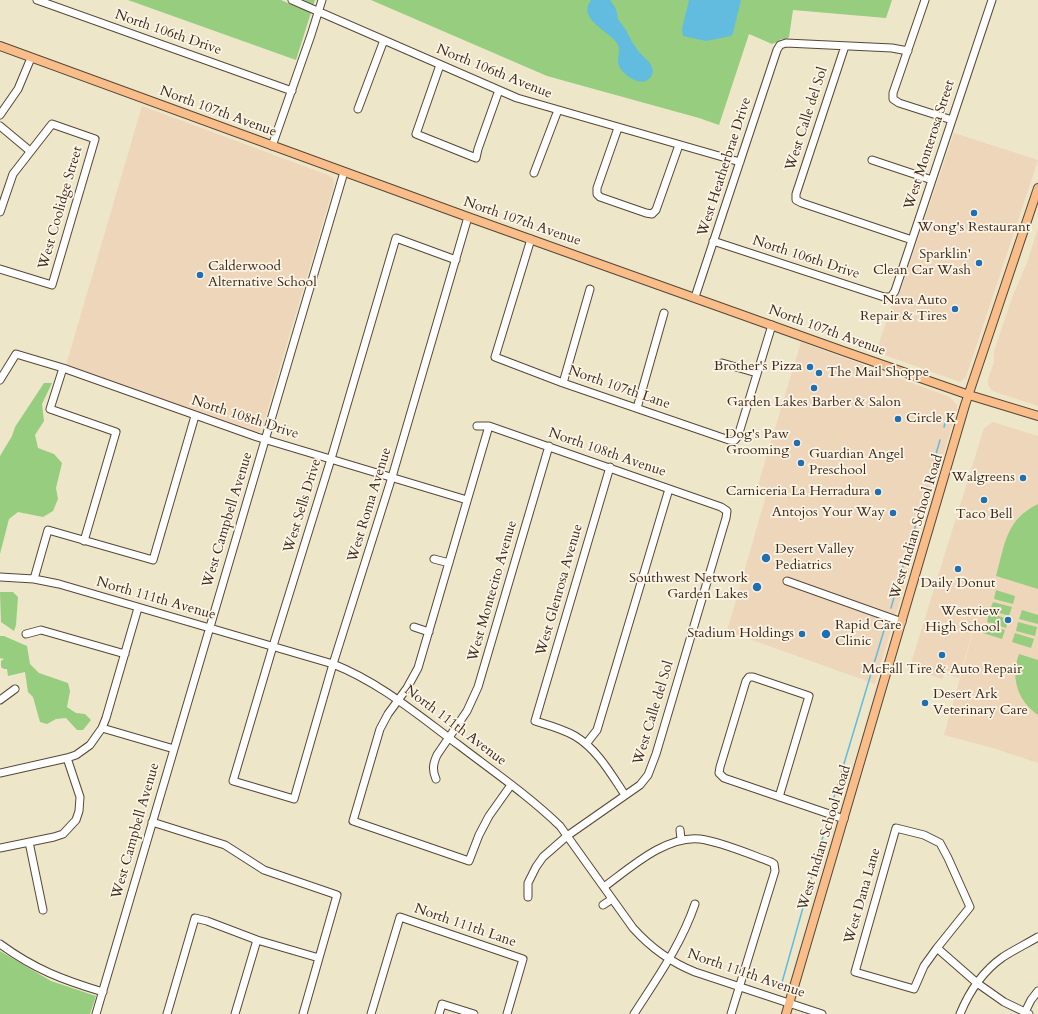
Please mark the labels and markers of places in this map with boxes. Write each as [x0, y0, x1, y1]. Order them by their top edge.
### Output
marker: Wong's Restaurant [969, 208, 979, 218]
place label: Wong's Restaurant [918, 220, 1030, 236]
place label: Sparklin' Clean Car Wash [873, 247, 971, 280]
marker: Sparklin' Clean Car Wash [974, 258, 984, 268]
place label: Calderwood Alternative School [208, 259, 317, 292]
marker: Calderwood Alternative School [195, 270, 205, 280]
place label: Nava Auto Repair & Tires [860, 293, 947, 326]
marker: Nava Auto Repair & Tires [950, 304, 960, 314]
place label: Brother's Pizza [714, 359, 802, 375]
marker: Brother's Pizza [805, 362, 815, 372]
place label: The Mail Shoppe [827, 365, 929, 381]
marker: The Mail Shoppe [814, 368, 824, 378]
marker: Garden Lakes Barber & Salon [809, 383, 819, 393]
place label: Garden Lakes Barber & Salon [727, 395, 901, 411]
place label: Circle K [906, 411, 956, 427]
marker: Circle K [893, 414, 903, 424]
place label: Dog's Paw Grooming [725, 427, 789, 460]
marker: Dog's Paw Grooming [792, 438, 802, 448]
place label: Guardian Angel Preschool [809, 447, 904, 480]
marker: Guardian Angel Preschool [796, 458, 806, 468]
place label: Walgreens [952, 470, 1015, 486]
marker: Walgreens [1018, 473, 1028, 483]
place label: Carniceria La Herradura [726, 484, 870, 500]
marker: Carniceria La Herradura [873, 487, 883, 497]
marker: Taco Bell [979, 495, 989, 505]
place label: Antojos Your Way [772, 505, 885, 521]
place label: Taco Bell [955, 507, 1013, 523]
marker: Antojos Your Way [888, 508, 898, 518]
place label: Desert Valley Pediatrics [775, 542, 854, 574]
marker: Desert Valley Pediatrics [760, 552, 772, 564]
marker: Daily Donut [953, 564, 963, 574]
place label: Southwest Network Garden Lakes [629, 571, 748, 604]
place label: Daily Donut [920, 576, 996, 592]
marker: Southwest Network Garden Lakes [751, 581, 763, 593]
place label: Westview High School [925, 604, 1000, 636]
marker: Westview High School [1003, 615, 1013, 625]
place label: Rapid Care Clinic [835, 618, 902, 650]
place label: Stadium Holdings [687, 626, 794, 642]
marker: Rapid Care Clinic [820, 628, 832, 640]
marker: Stadium Holdings [797, 629, 807, 639]
marker: McFall Tire & Auto Repair [937, 650, 947, 660]
place label: McFall Tire & Auto Repair [862, 662, 1022, 678]
place label: Desert Ark Veterinary Care [933, 687, 1028, 720]
marker: Desert Ark Veterinary Care [920, 698, 930, 708]

